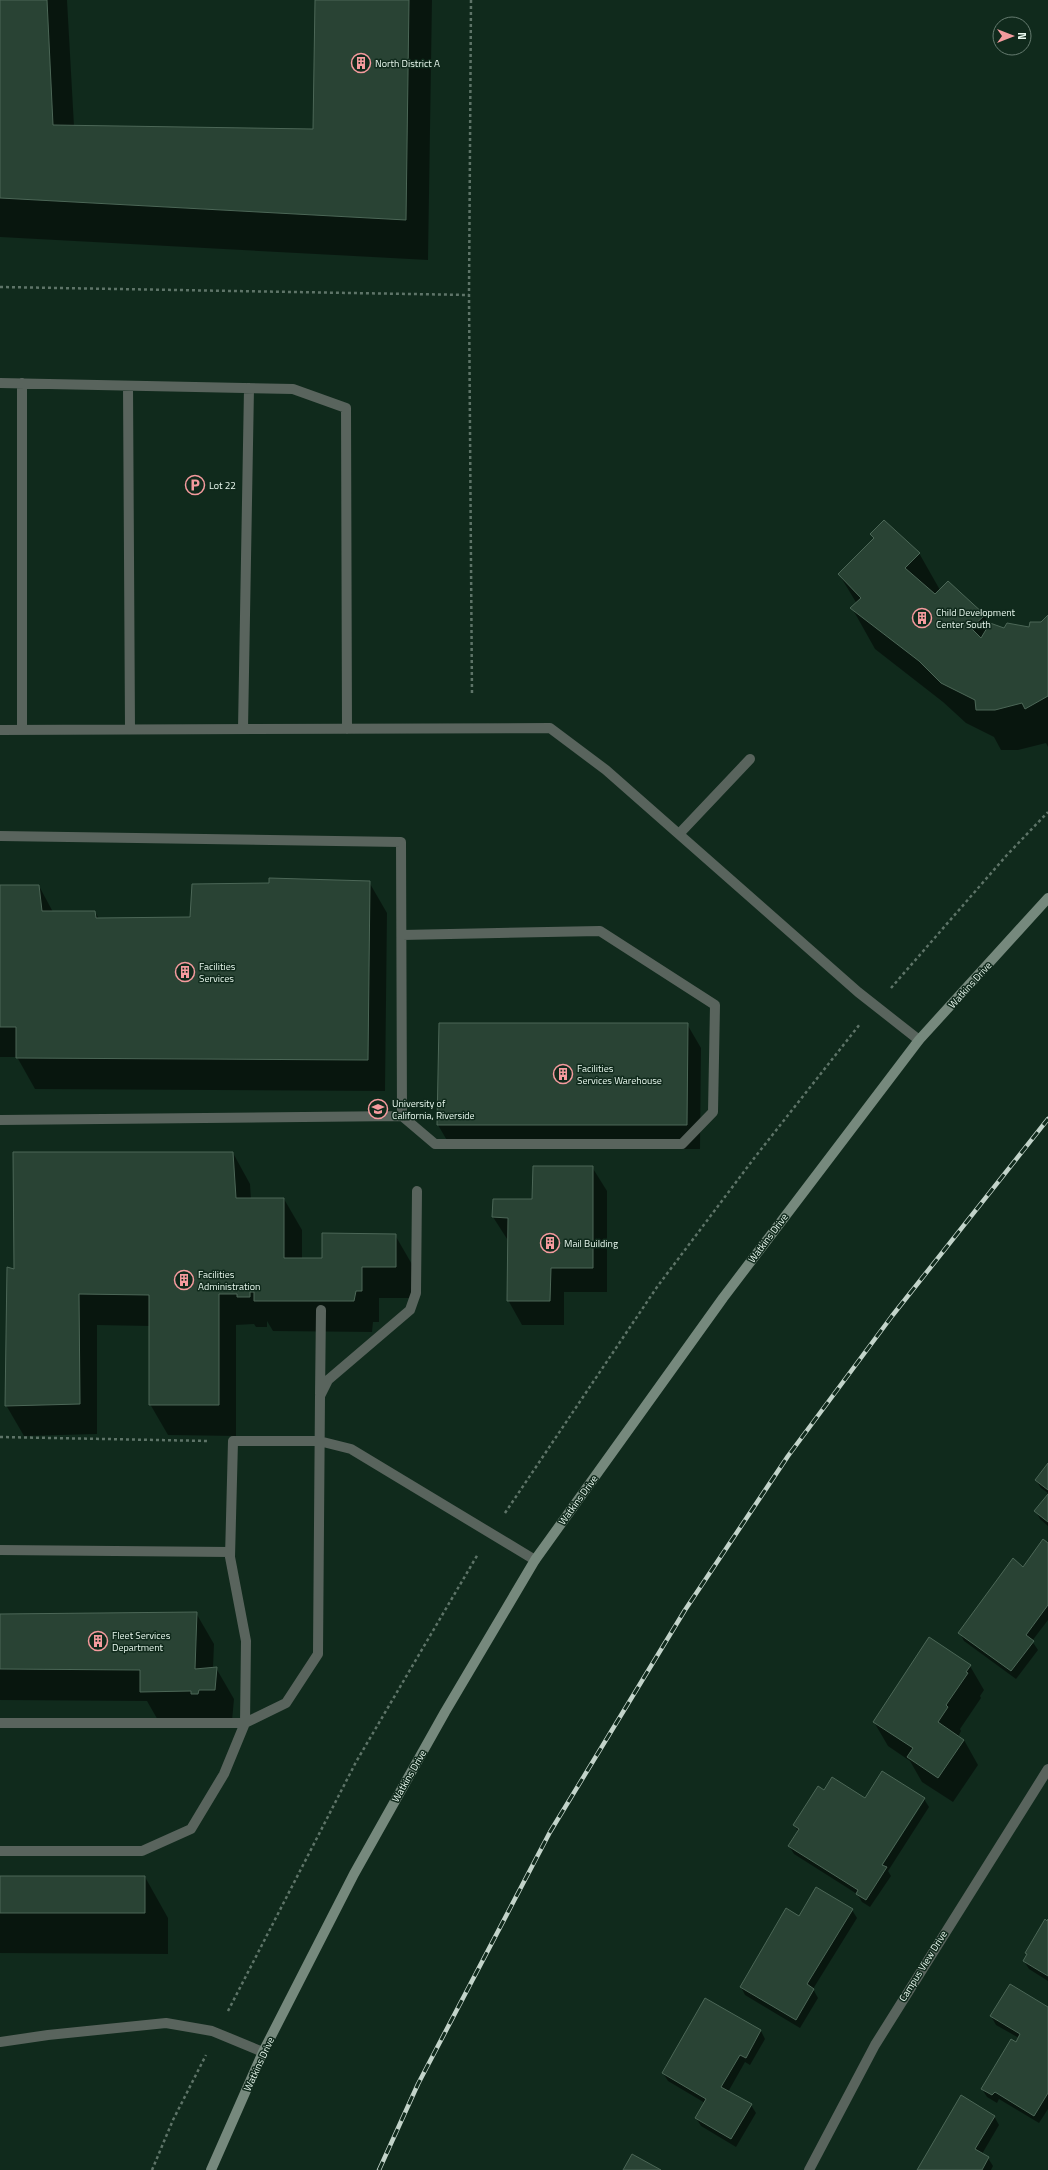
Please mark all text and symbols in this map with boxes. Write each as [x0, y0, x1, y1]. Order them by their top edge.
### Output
north arrow [992, 16, 1032, 56]
text: N [1014, 32, 1030, 40]
building icon: North District A [350, 52, 372, 74]
place label: North District A [375, 56, 440, 71]
parking icon: Lot 22 [184, 474, 206, 496]
place label: Lot 22 [209, 478, 236, 493]
place label: Child Development Center South [936, 605, 1016, 632]
building icon: Child Development Center South [911, 607, 933, 629]
street label: Watkins Drive [945, 958, 995, 1012]
place label: Facilities Services [199, 959, 236, 986]
building icon: Facilities Services [174, 961, 196, 983]
place label: Facilities Services Warehouse [577, 1061, 662, 1088]
building icon: Facilities Services Warehouse [552, 1063, 574, 1085]
place label: University of California, Riverside [392, 1096, 475, 1123]
school or university icon: University of California, Riverside [367, 1098, 389, 1120]
street label: Watkins Drive [744, 1210, 792, 1266]
building icon: Mail Building [539, 1232, 561, 1254]
place label: Mail Building [564, 1236, 618, 1251]
place label: Facilities Administration [198, 1267, 260, 1294]
building icon: Facilities Administration [173, 1269, 195, 1291]
street label: Watkins Drive [555, 1472, 601, 1528]
place label: Fleet Services Department [112, 1628, 171, 1655]
building icon: Fleet Services Department [87, 1630, 109, 1652]
street label: Watkins Drive [388, 1747, 430, 1805]
street label: Campus View Drive [895, 1928, 951, 2004]
street label: Watkins Drive [240, 2034, 278, 2094]

